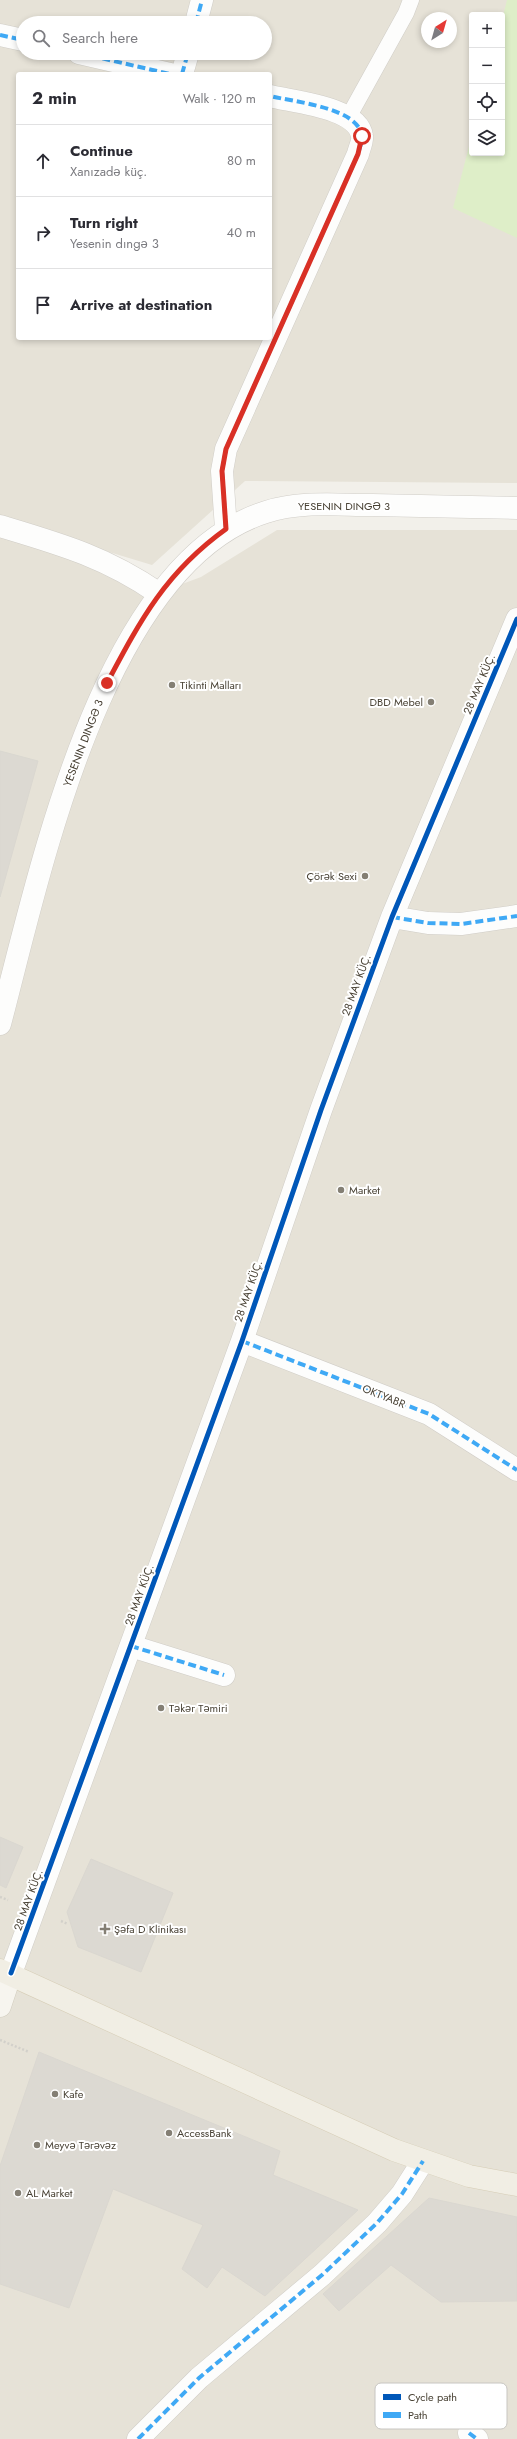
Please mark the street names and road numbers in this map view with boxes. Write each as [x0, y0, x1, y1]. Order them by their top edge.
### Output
street label: YESENIN DINGƏ 3 [298, 498, 390, 514]
street label: 28 MAY KÜÇ. [459, 651, 499, 717]
street label: YESENIN DINGƏ 3 [59, 697, 107, 789]
street label: 28 MAY KÜÇ. [337, 952, 375, 1018]
street label: 28 MAY KÜÇ. [230, 1258, 266, 1324]
street label: OKTYABR [360, 1380, 409, 1412]
street label: 28 MAY KÜÇ. [120, 1562, 158, 1628]
street label: 28 MAY KÜÇ. [9, 1867, 47, 1933]

